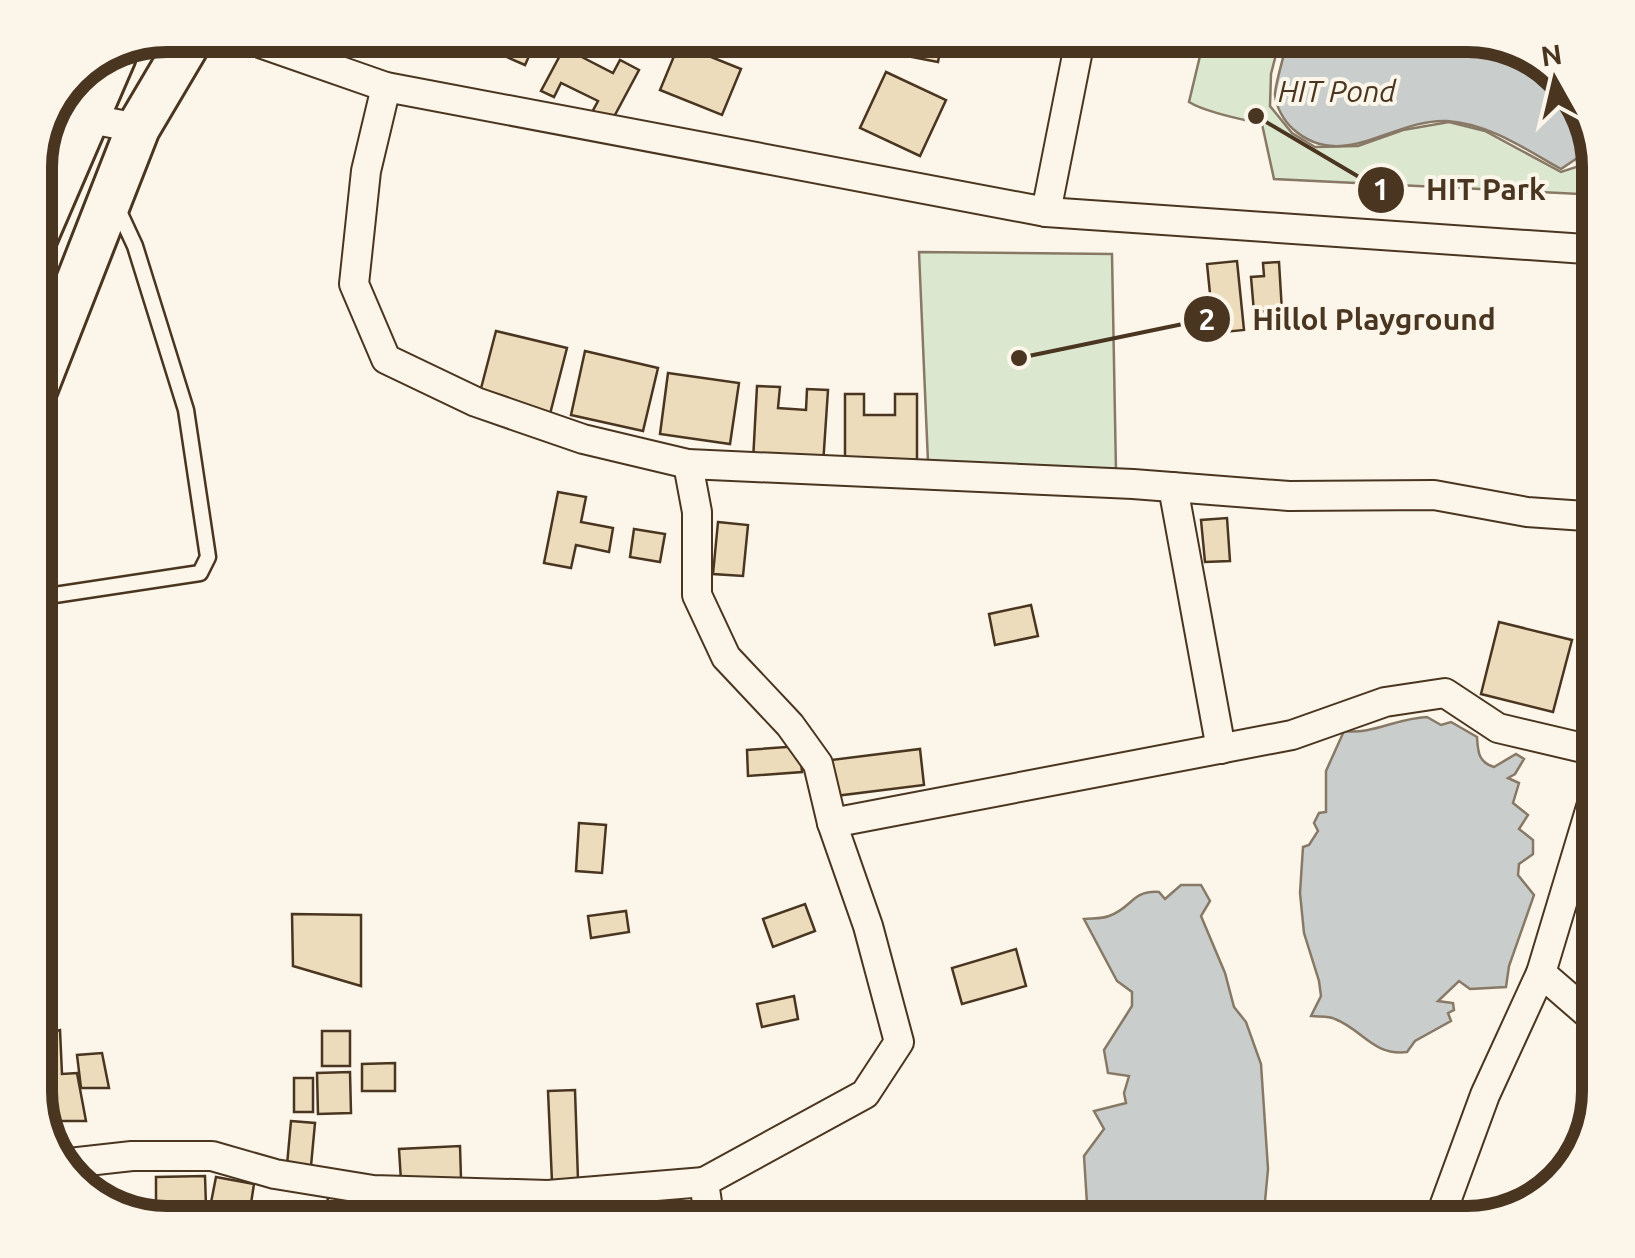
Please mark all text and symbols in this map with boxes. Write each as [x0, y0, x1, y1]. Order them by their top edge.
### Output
north arrow [1505, 30, 1605, 130]
text: N [1539, 38, 1564, 72]
water label: HIT Pond [1278, 74, 1397, 108]
callout: HIT Park [1356, 160, 1566, 220]
text: 1 [1373, 172, 1389, 206]
text: HIT Park [1426, 172, 1546, 206]
callout: Hillol Playground [1182, 289, 1515, 349]
text: 2 [1199, 302, 1215, 336]
text: Hillol Playground [1252, 302, 1496, 336]

